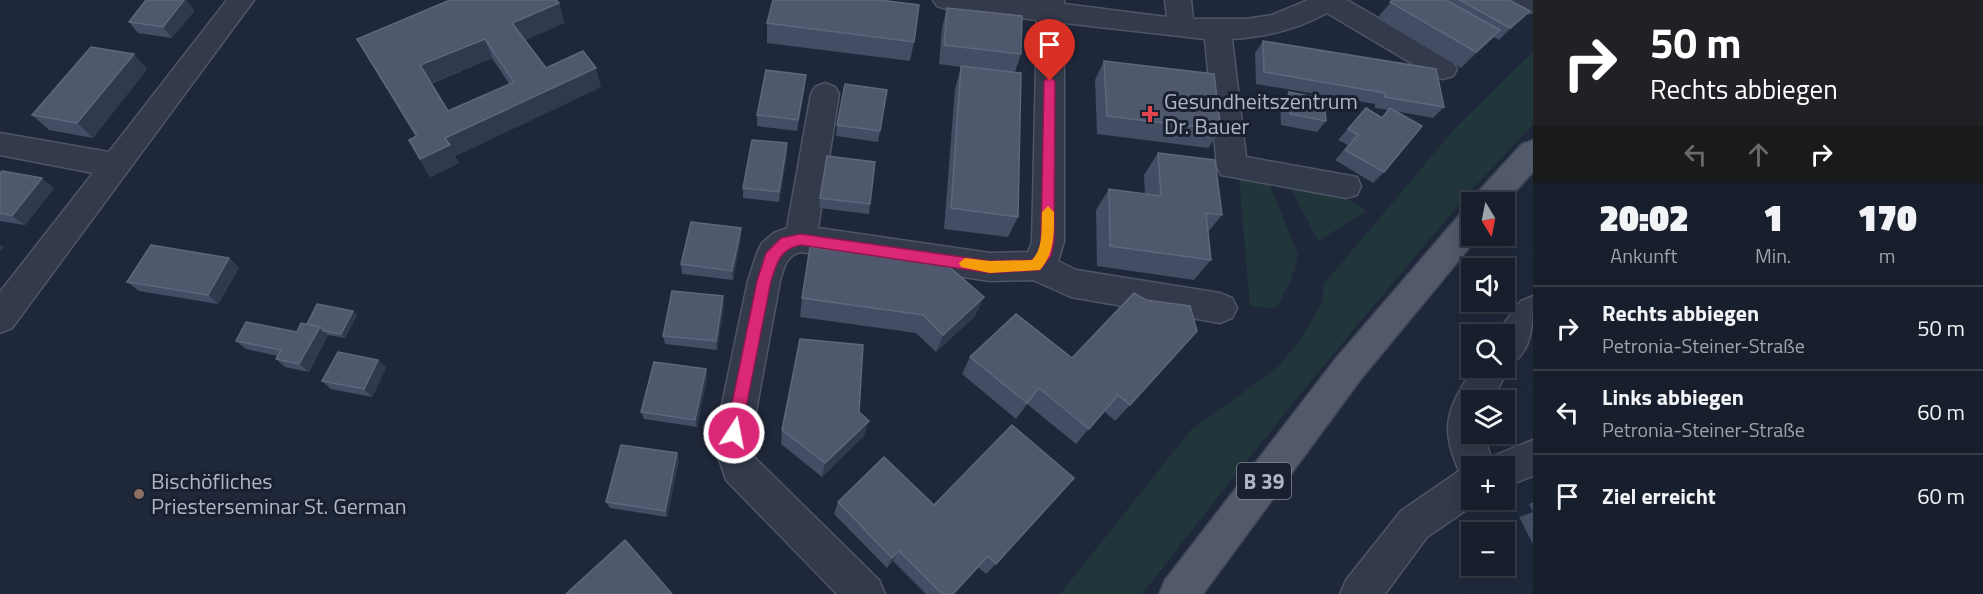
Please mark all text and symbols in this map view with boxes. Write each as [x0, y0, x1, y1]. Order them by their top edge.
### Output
text: 50 m [1650, 10, 1742, 74]
pin [1024, 19, 1075, 81]
icon: right [1551, 24, 1629, 102]
icon: arrive [1033, 28, 1066, 61]
text: Rechts abbiegen [1650, 68, 1838, 109]
place label: Gesundheitszentrum Dr. Bauer [1164, 84, 1358, 143]
marker: Gesundheitszentrum Dr. Bauer [1141, 105, 1159, 123]
icon: left [1679, 138, 1712, 171]
icon: ahead [1742, 138, 1775, 171]
icon: right [1805, 138, 1838, 171]
text: 20:02 [1599, 190, 1689, 245]
text: 1 [1763, 190, 1783, 245]
text: 170 [1857, 190, 1917, 245]
north arrow [1461, 192, 1515, 246]
map controls [1461, 192, 1515, 576]
text: Ankunft [1610, 240, 1678, 271]
text: Min. [1755, 240, 1791, 271]
text: m [1879, 240, 1895, 271]
button: sound [1461, 258, 1515, 312]
text: Rechts abbiegen [1602, 296, 1759, 330]
text: 50 m [1917, 311, 1965, 345]
icon: right [1551, 312, 1584, 345]
button: search [1461, 324, 1515, 378]
text: Petronia-Steiner-Straße [1602, 330, 1805, 361]
text: Links abbiegen [1602, 380, 1744, 414]
button: layers [1461, 390, 1515, 444]
text: 60 m [1917, 395, 1965, 429]
icon: left [1551, 396, 1584, 429]
position arrow [702, 401, 766, 465]
text: Petronia-Steiner-Straße [1602, 414, 1805, 445]
button: + [1461, 456, 1515, 510]
road number: B 39 [1237, 463, 1291, 499]
place label: Bischöfliches Priesterseminar St. German [151, 464, 407, 523]
text: Ziel erreicht [1602, 479, 1716, 513]
text: 60 m [1917, 479, 1965, 513]
icon: arrive [1551, 480, 1584, 513]
marker: Bischöfliches Priesterseminar St. German [132, 487, 146, 501]
button: − [1461, 522, 1515, 576]

